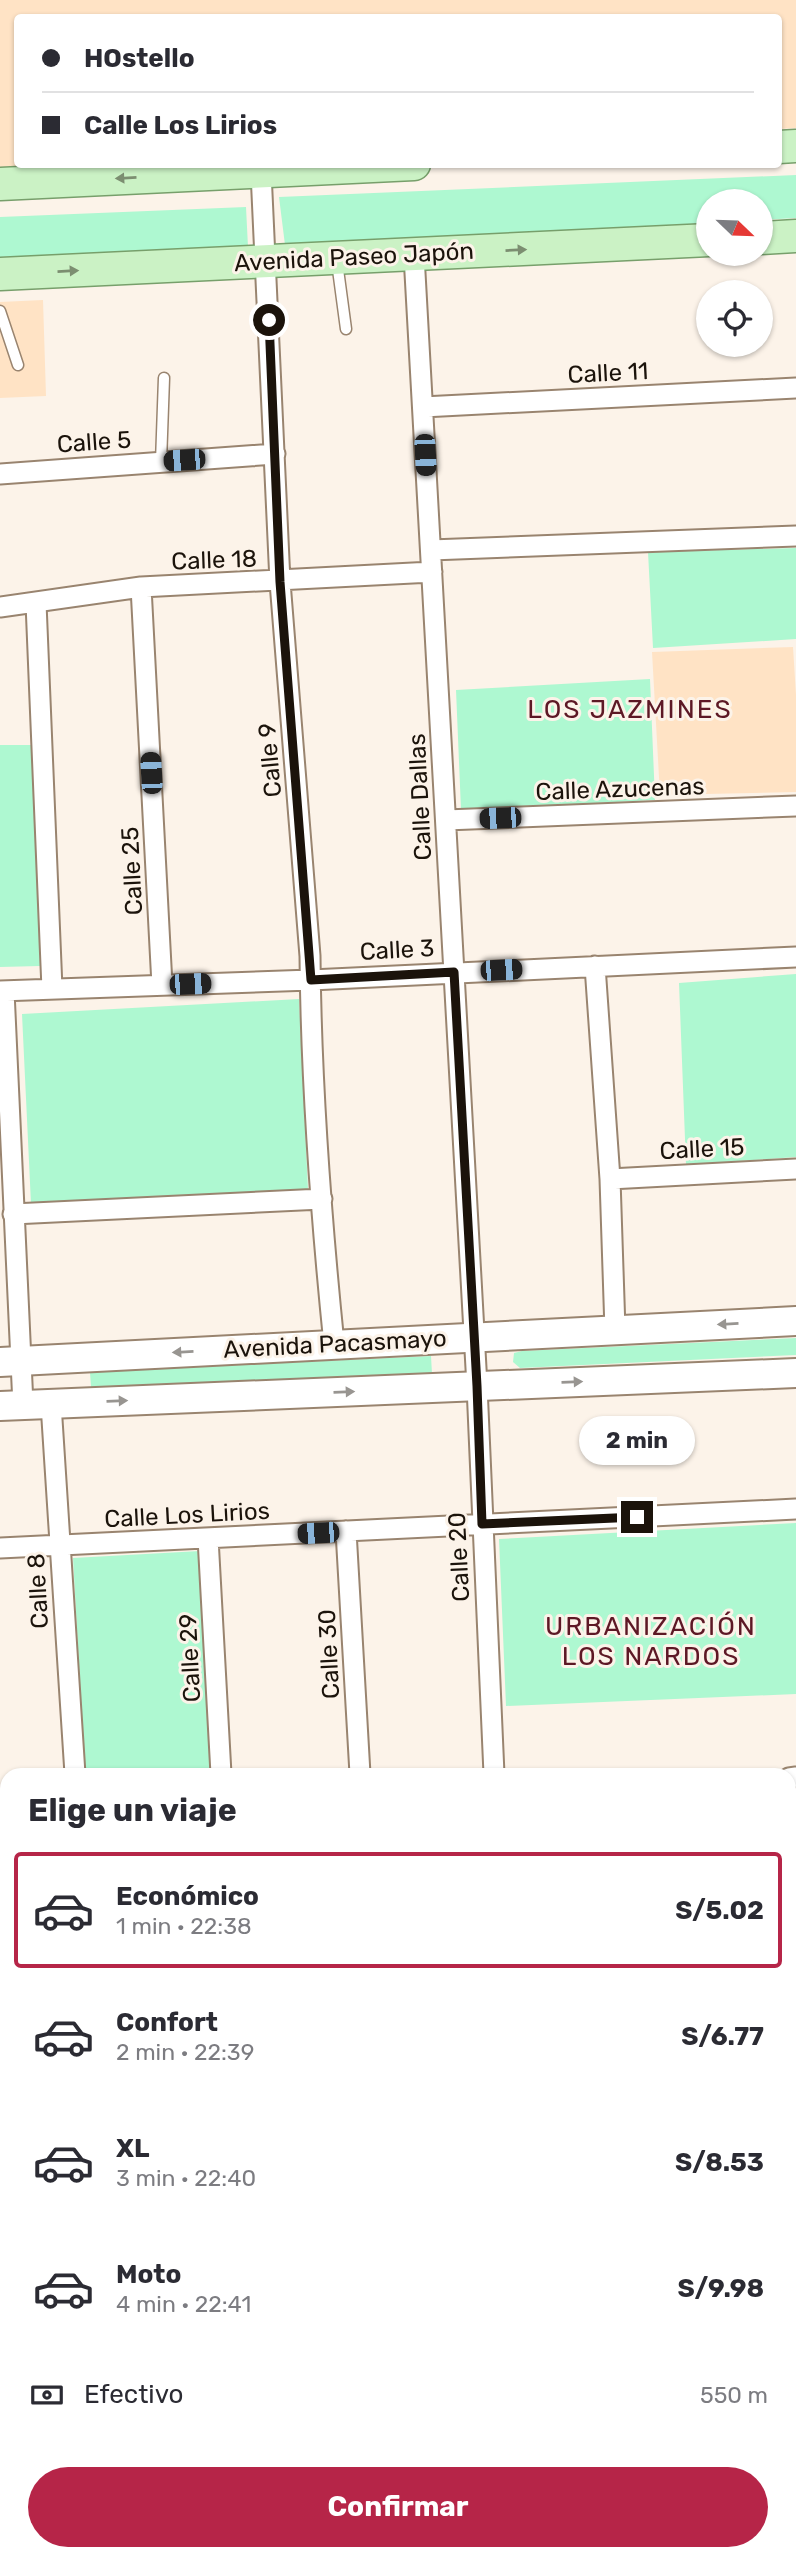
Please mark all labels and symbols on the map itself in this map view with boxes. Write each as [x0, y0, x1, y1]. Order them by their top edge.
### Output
one-way arrow [115, 173, 137, 184]
north arrow [696, 189, 774, 266]
street label: Avenida Paseo Japón [233, 237, 475, 277]
one-way arrow [505, 244, 527, 255]
one-way arrow [57, 266, 79, 277]
route start [253, 304, 285, 336]
street label: Calle 11 [567, 357, 649, 389]
street label: Calle 5 [56, 425, 132, 459]
car [414, 433, 437, 477]
car [163, 448, 206, 472]
street label: Calle 18 [171, 545, 257, 575]
district label: LOS JAZMINES [527, 694, 733, 725]
street label: Calle 9 [253, 722, 287, 798]
street label: Calle Dallas [403, 733, 437, 861]
car [140, 751, 163, 795]
street label: Calle Azucenas [535, 772, 705, 806]
car [479, 807, 522, 829]
street label: Calle 25 [116, 826, 148, 916]
street label: Calle 3 [359, 934, 435, 966]
car [480, 958, 523, 982]
car [169, 973, 212, 995]
street label: Calle 15 [659, 1133, 745, 1165]
one-way arrow [717, 1319, 739, 1330]
street label: Avenida Pacasmayo [223, 1324, 447, 1364]
one-way arrow [171, 1347, 193, 1358]
one-way arrow [561, 1377, 583, 1388]
one-way arrow [334, 1386, 356, 1397]
one-way arrow [106, 1396, 128, 1407]
callout: 2 min [579, 1416, 695, 1464]
street label: Calle Los Lirios [104, 1497, 270, 1533]
route end [621, 1501, 653, 1533]
street label: Calle 20 [443, 1512, 475, 1602]
car [297, 1521, 340, 1545]
street label: Calle 8 [22, 1553, 54, 1629]
street label: Calle 30 [313, 1608, 345, 1700]
district label: URBANIZACIÓN LOS NARDOS [545, 1611, 757, 1672]
street label: Calle 29 [174, 1613, 206, 1703]

